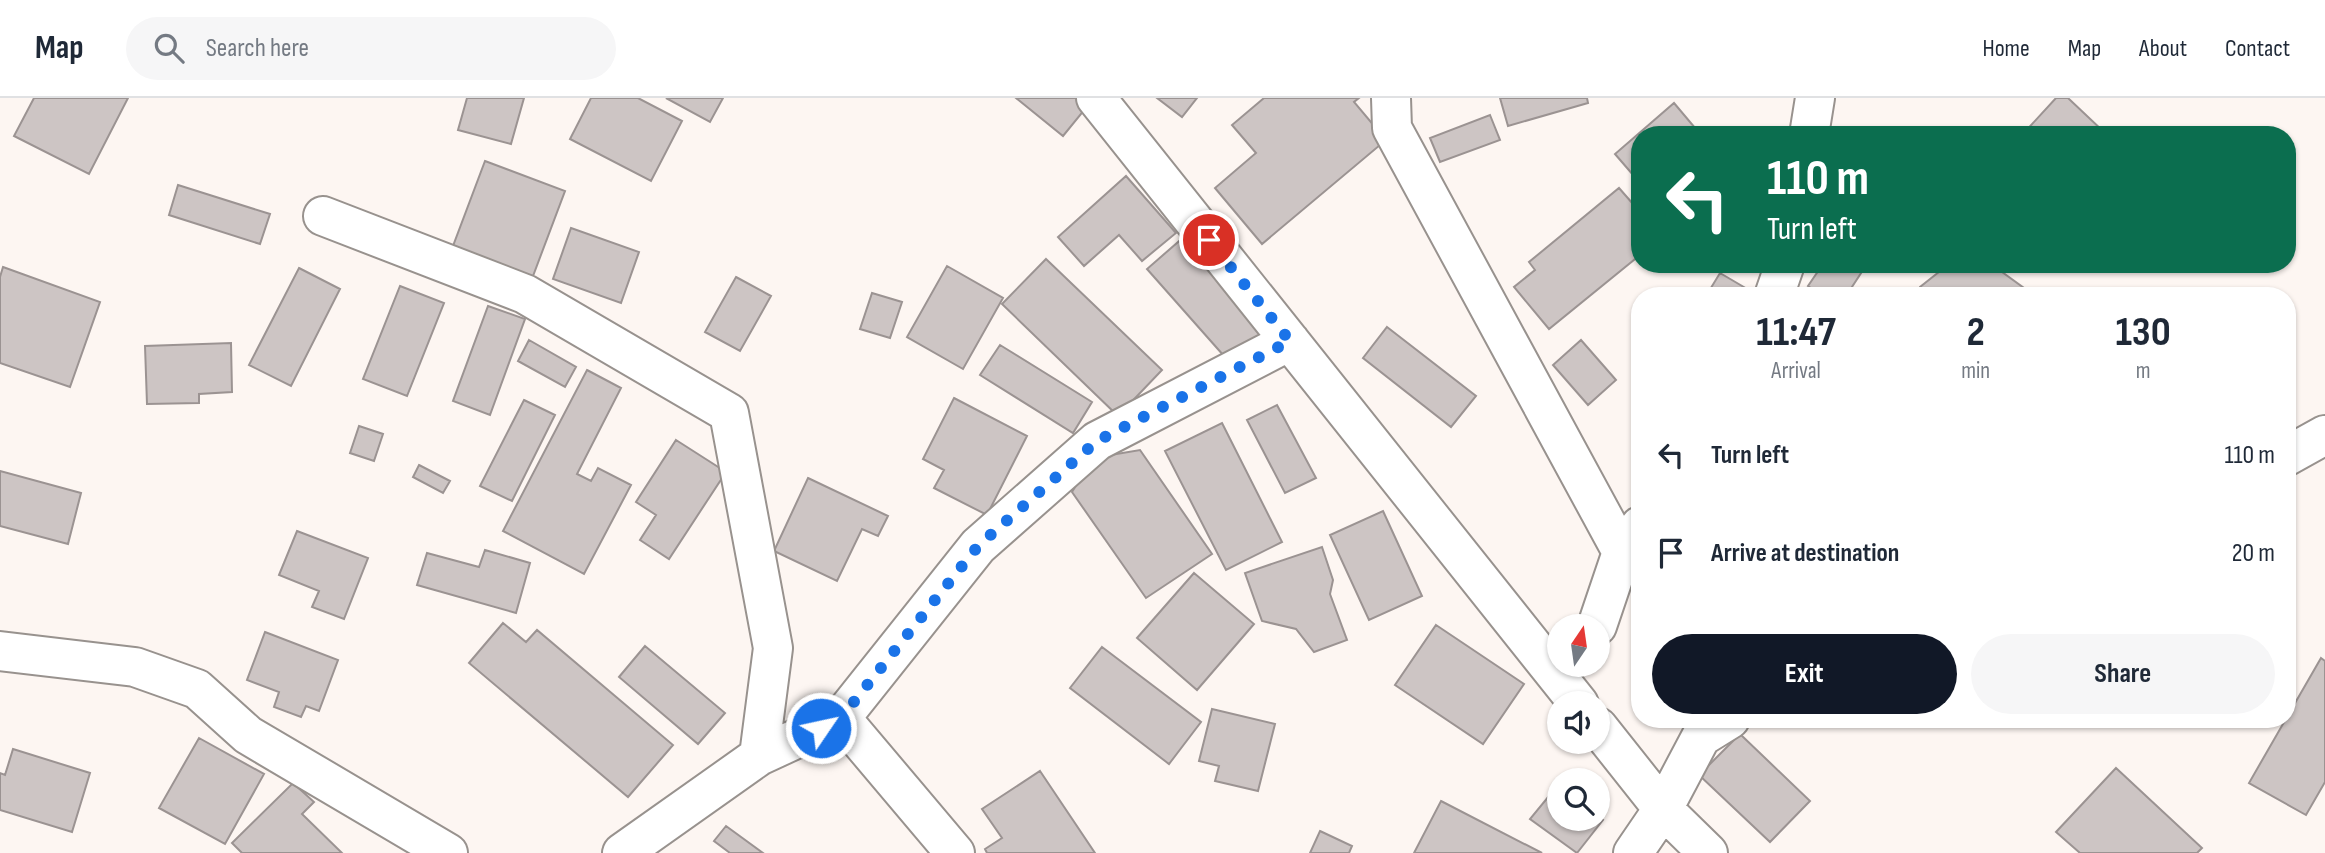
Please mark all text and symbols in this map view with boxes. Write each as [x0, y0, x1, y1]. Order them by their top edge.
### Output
search box [126, 17, 616, 80]
text: Map [35, 28, 84, 68]
icon: search [150, 29, 188, 67]
text: Search here [206, 33, 309, 64]
text: Home [1982, 34, 2030, 63]
text: Map [2068, 34, 2101, 63]
text: About [2139, 34, 2187, 63]
text: Contact [2225, 34, 2290, 63]
text: 110 m [1767, 150, 1869, 209]
icon: left [1652, 154, 1743, 245]
pin [1179, 210, 1239, 270]
text: Turn left [1767, 210, 1857, 249]
icon: arrive [1190, 221, 1228, 259]
text: 11:47 [1756, 307, 1836, 358]
text: 2 [1966, 307, 1985, 358]
text: 130 [2115, 307, 2171, 358]
text: Arrival [1771, 357, 1821, 385]
text: min [1961, 357, 1990, 385]
text: m [2136, 357, 2150, 385]
icon: left [1652, 436, 1690, 474]
text: Turn left [1711, 440, 1789, 471]
text: 110 m [2224, 440, 2275, 471]
icon: arrive [1652, 534, 1690, 572]
text: Arrive at destination [1711, 538, 1899, 569]
text: 20 m [2232, 538, 2275, 569]
north arrow [1547, 614, 1610, 677]
map controls [1547, 614, 1610, 831]
button: Exit [1652, 634, 1957, 714]
button: Share [1971, 634, 2275, 714]
position arrow [784, 691, 858, 765]
button: sound [1547, 691, 1610, 754]
button: search [1547, 768, 1610, 831]

